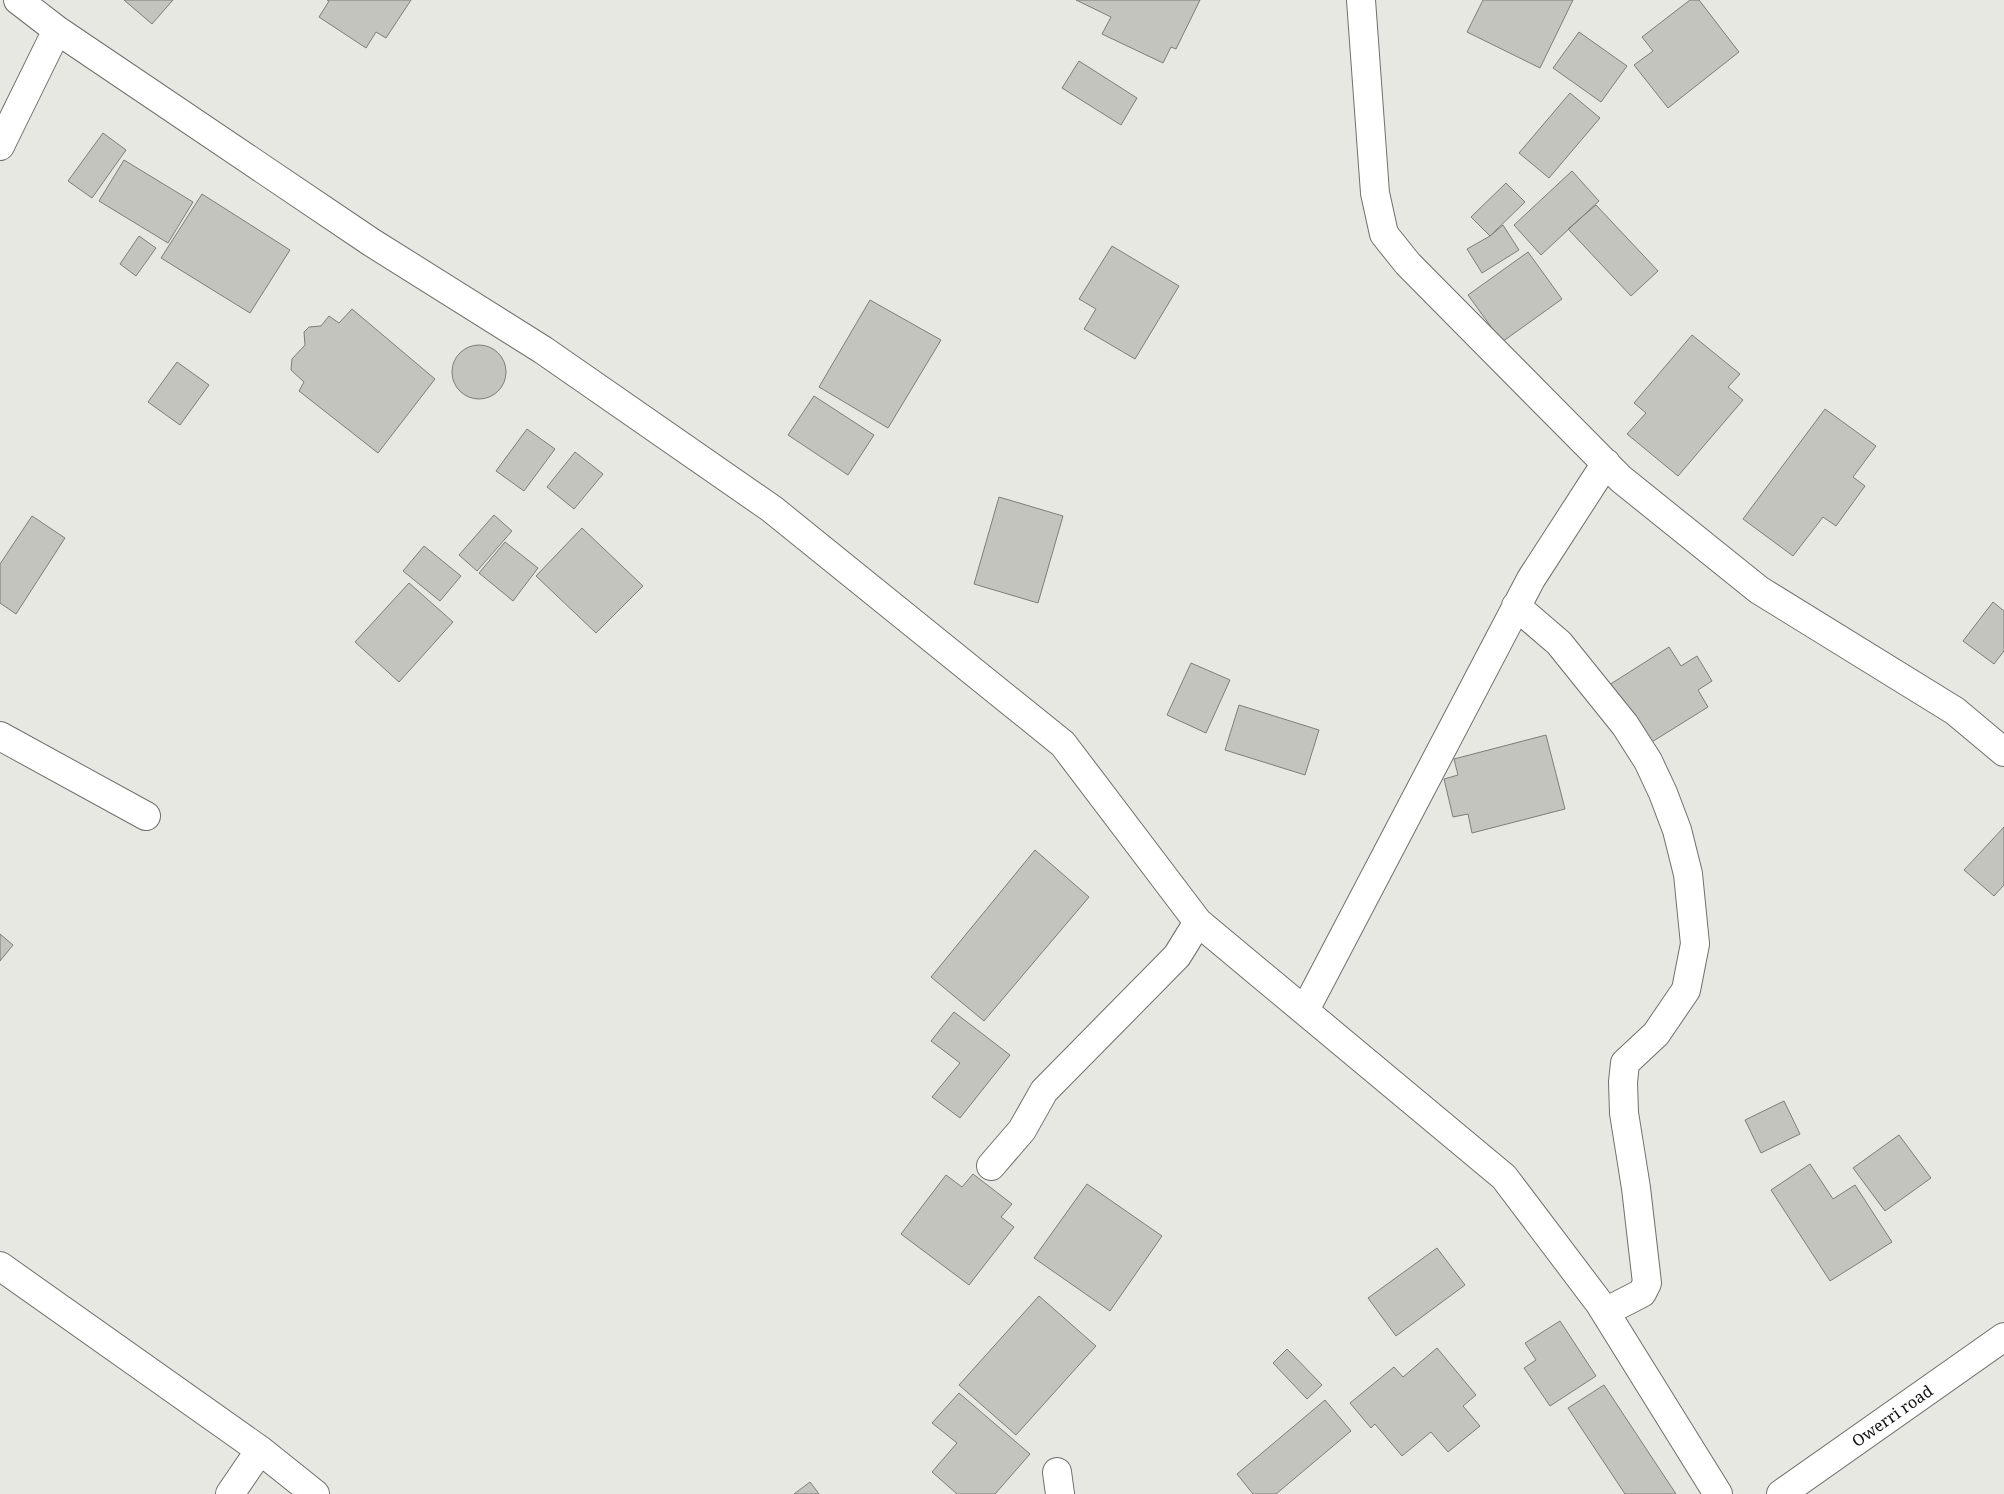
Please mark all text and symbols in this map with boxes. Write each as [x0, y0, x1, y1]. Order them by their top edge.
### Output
street label: Owerri road [1847, 1379, 1937, 1452]

